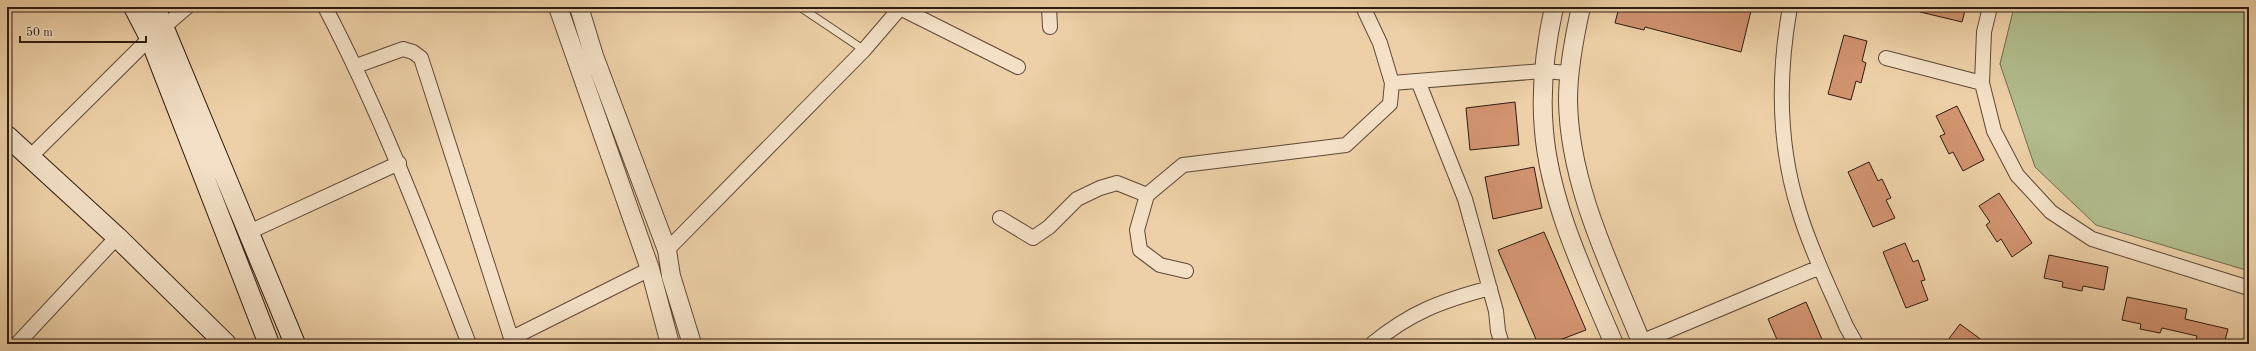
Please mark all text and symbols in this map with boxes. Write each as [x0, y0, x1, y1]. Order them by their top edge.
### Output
scale bar [20, 18, 146, 44]
text: 50 m [26, 26, 53, 39]

